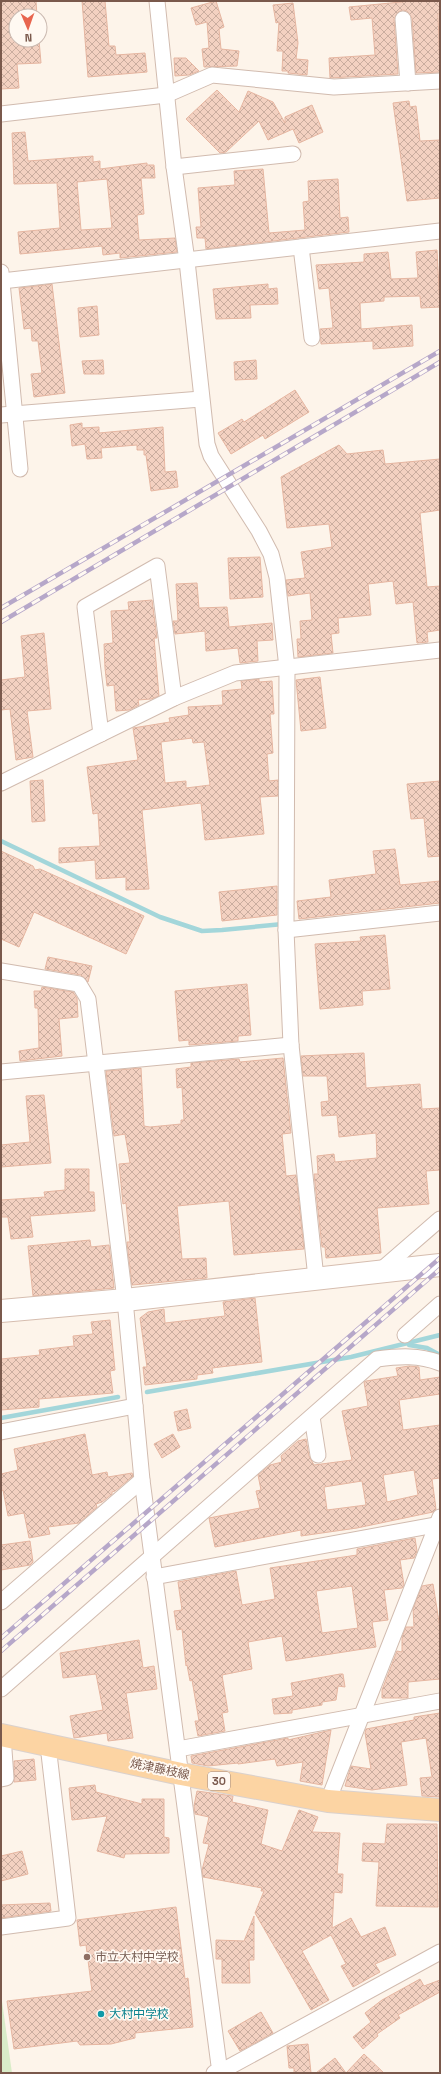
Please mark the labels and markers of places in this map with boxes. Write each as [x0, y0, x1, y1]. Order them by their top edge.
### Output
place label: 市立大村中学校 [95, 1949, 179, 1965]
marker: 市立大村中学校 [82, 1952, 92, 1962]
place label: 大村中学校 [109, 2006, 169, 2022]
marker: 大村中学校 [96, 2009, 106, 2019]

